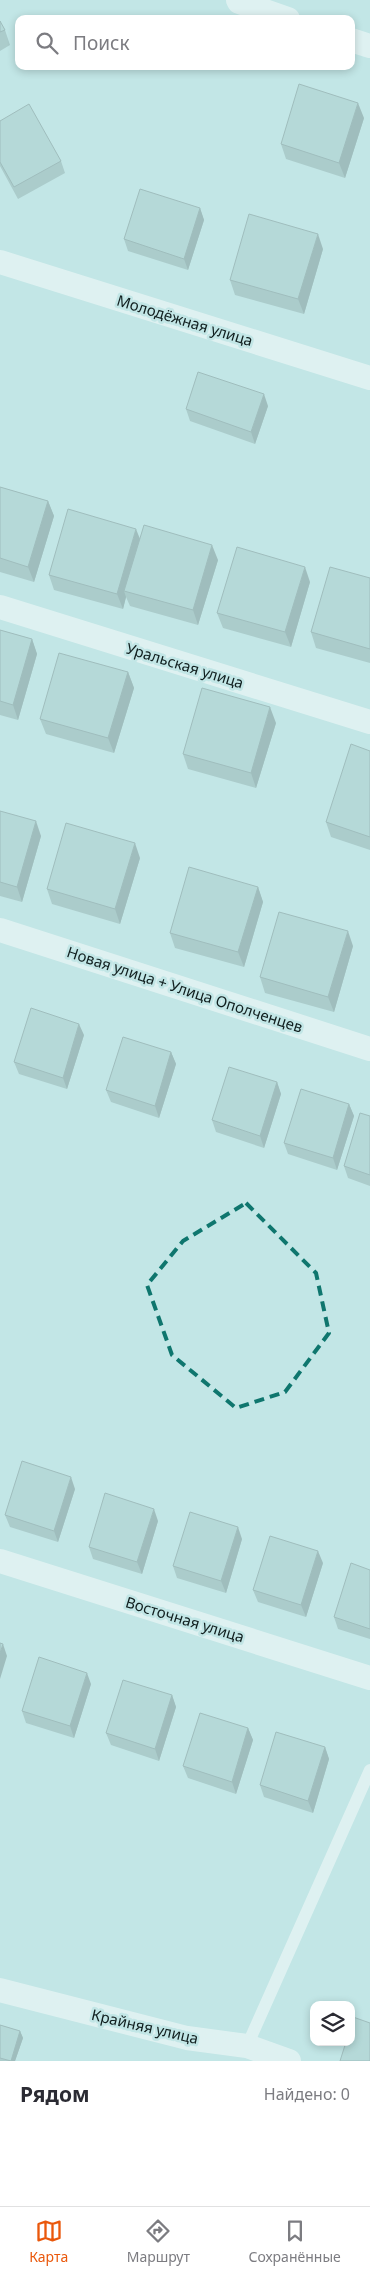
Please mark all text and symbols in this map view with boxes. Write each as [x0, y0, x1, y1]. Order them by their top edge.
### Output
search box [15, 15, 355, 70]
icon: search [33, 29, 61, 57]
text: Поиск [73, 30, 129, 56]
street label: Молодёжная улица [115, 290, 255, 350]
street label: Уральская улица [124, 638, 246, 692]
street label: Новая улица + Улица Ополченцев [65, 941, 305, 1037]
street label: Восточная улица [123, 1591, 247, 1647]
map controls [310, 2001, 355, 2046]
button: layers [310, 2001, 355, 2046]
street label: Крайняя улица [90, 2004, 200, 2048]
text: Рядом [20, 2080, 90, 2108]
text: Найдено: 0 [264, 2083, 350, 2105]
tab: Карта [29, 2217, 68, 2266]
tab: Маршрут [127, 2217, 190, 2266]
tab: Сохранённые [248, 2217, 341, 2266]

